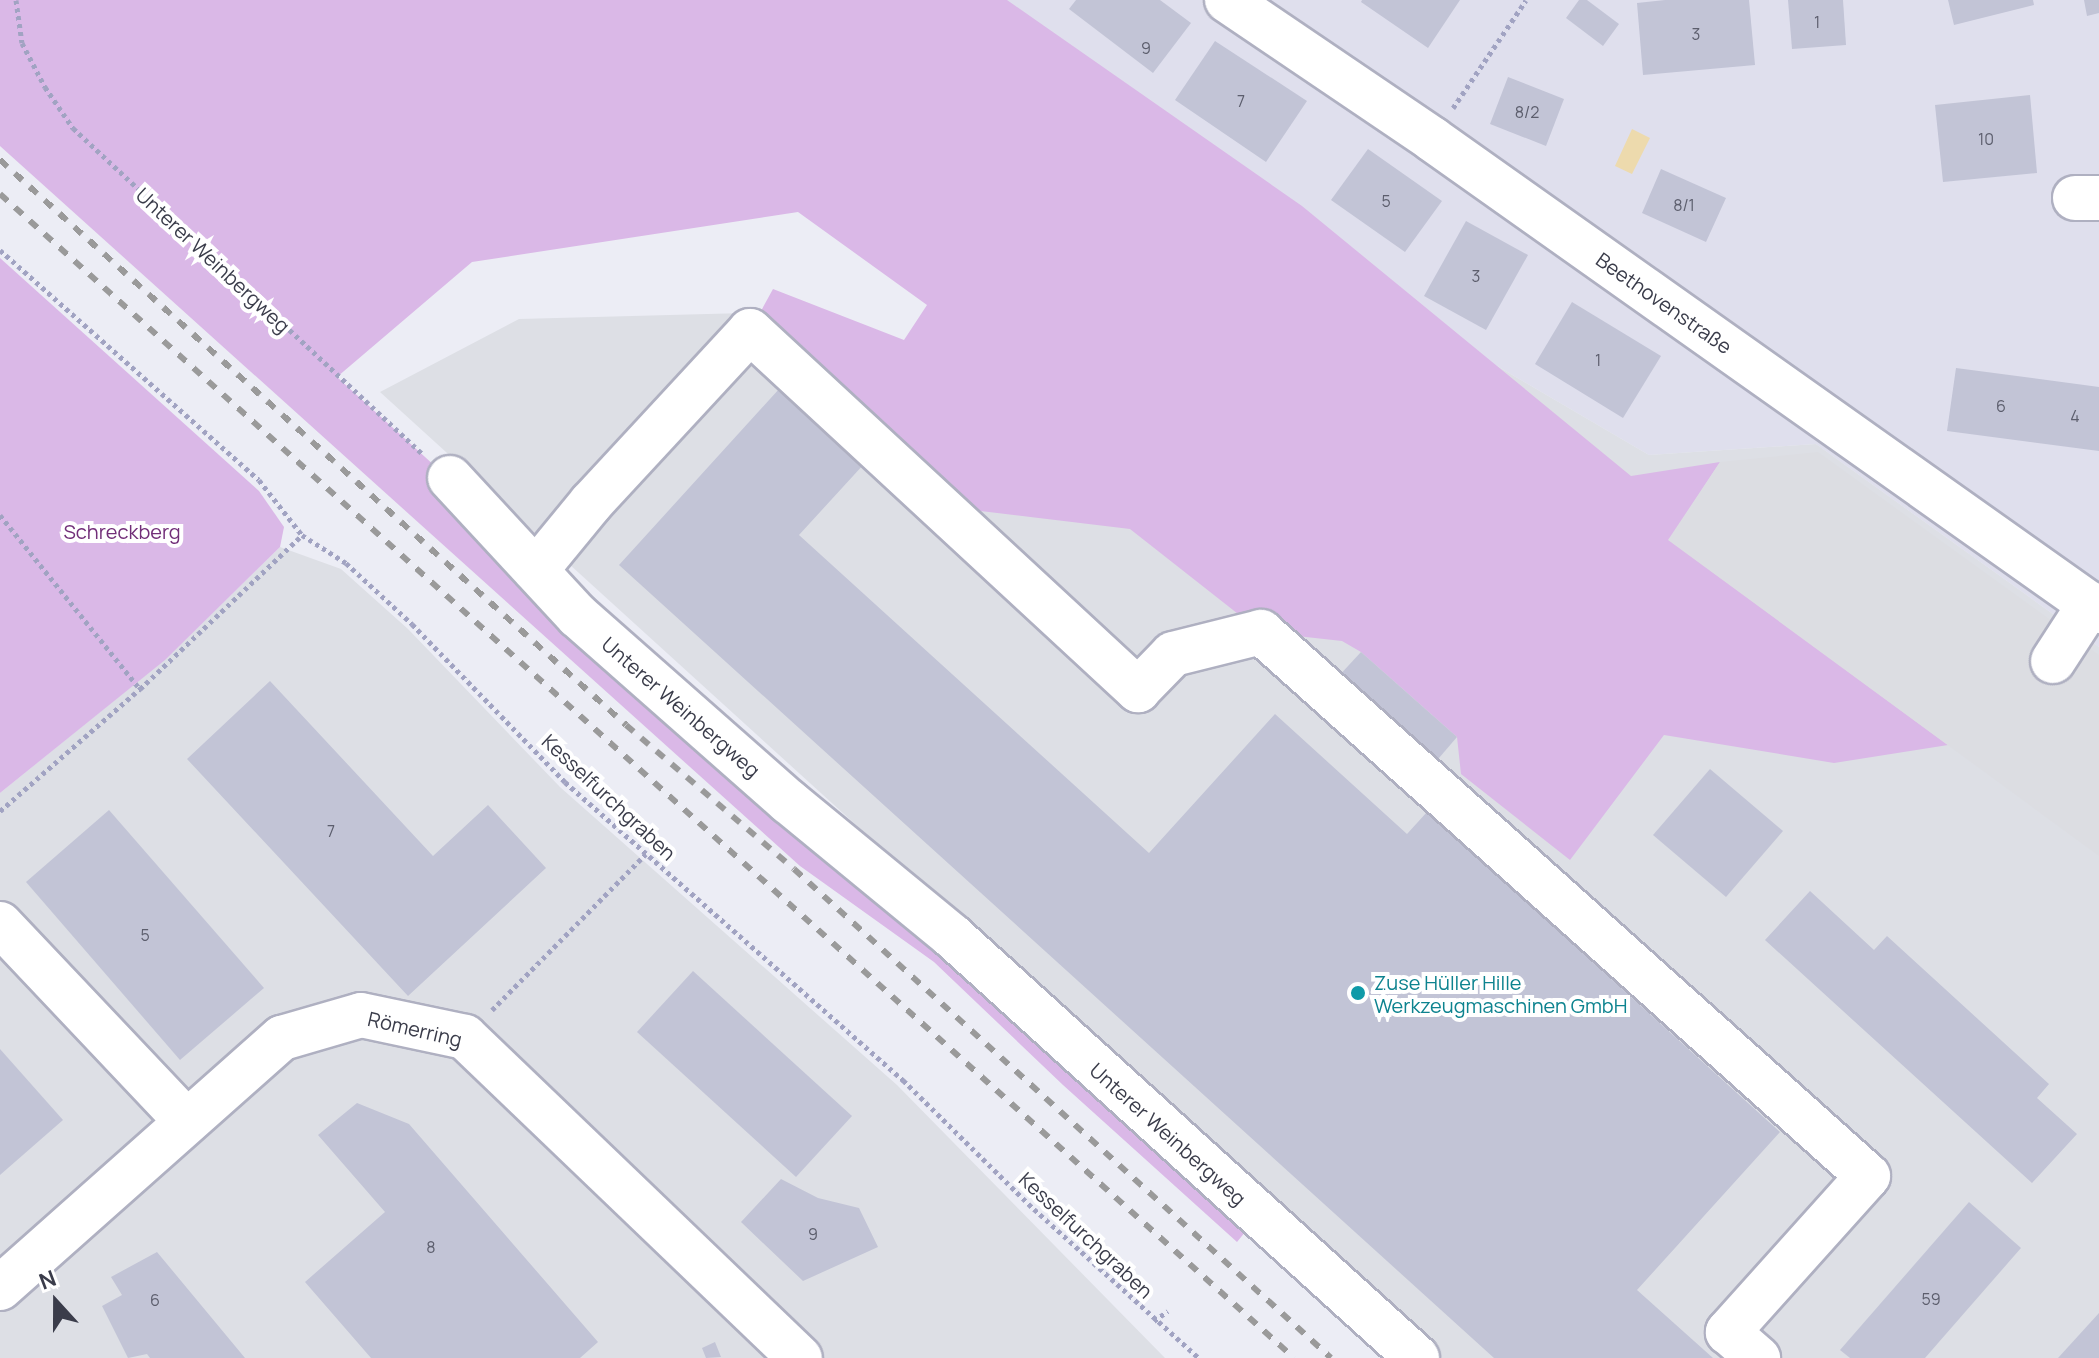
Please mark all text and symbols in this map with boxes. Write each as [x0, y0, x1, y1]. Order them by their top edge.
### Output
house number: 1 [1814, 12, 1820, 32]
house number: 3 [1692, 24, 1700, 44]
house number: 9 [1141, 38, 1151, 58]
house number: 7 [1237, 91, 1245, 111]
house number: 8/2 [1515, 102, 1539, 122]
house number: 10 [1978, 129, 1994, 149]
street label: Unterer Weinbergweg [131, 182, 295, 338]
house number: 5 [1381, 191, 1391, 211]
house number: 8/1 [1673, 195, 1695, 215]
street label: Beethovenstraße [1592, 247, 1736, 359]
house number: 3 [1472, 266, 1480, 286]
house number: 1 [1595, 350, 1601, 370]
house number: 6 [1996, 396, 2006, 416]
house number: 4 [2070, 406, 2080, 426]
park label: Schreckberg [63, 519, 181, 543]
street label: Unterer Weinbergweg [597, 632, 765, 782]
street label: Kesselfurchgraben [537, 729, 681, 865]
house number: 7 [327, 821, 335, 841]
house number: 5 [140, 925, 150, 945]
place label: Zuse Hüller Hille Werkzeugmaschinen GmbH [1374, 970, 1627, 1017]
marker: Zuse Hüller Hille Werkzeugmaschinen GmbH [1349, 984, 1367, 1002]
street label: Römerring [366, 1007, 464, 1051]
street label: Unterer Weinbergweg [1085, 1058, 1251, 1210]
street label: Kesselfurchgraben [1014, 1167, 1158, 1303]
house number: 9 [808, 1224, 818, 1244]
house number: 8 [426, 1237, 436, 1257]
north arrow [16, 1262, 96, 1342]
text: N [35, 1263, 60, 1296]
house number: 59 [1921, 1289, 1941, 1309]
house number: 6 [150, 1290, 160, 1310]

